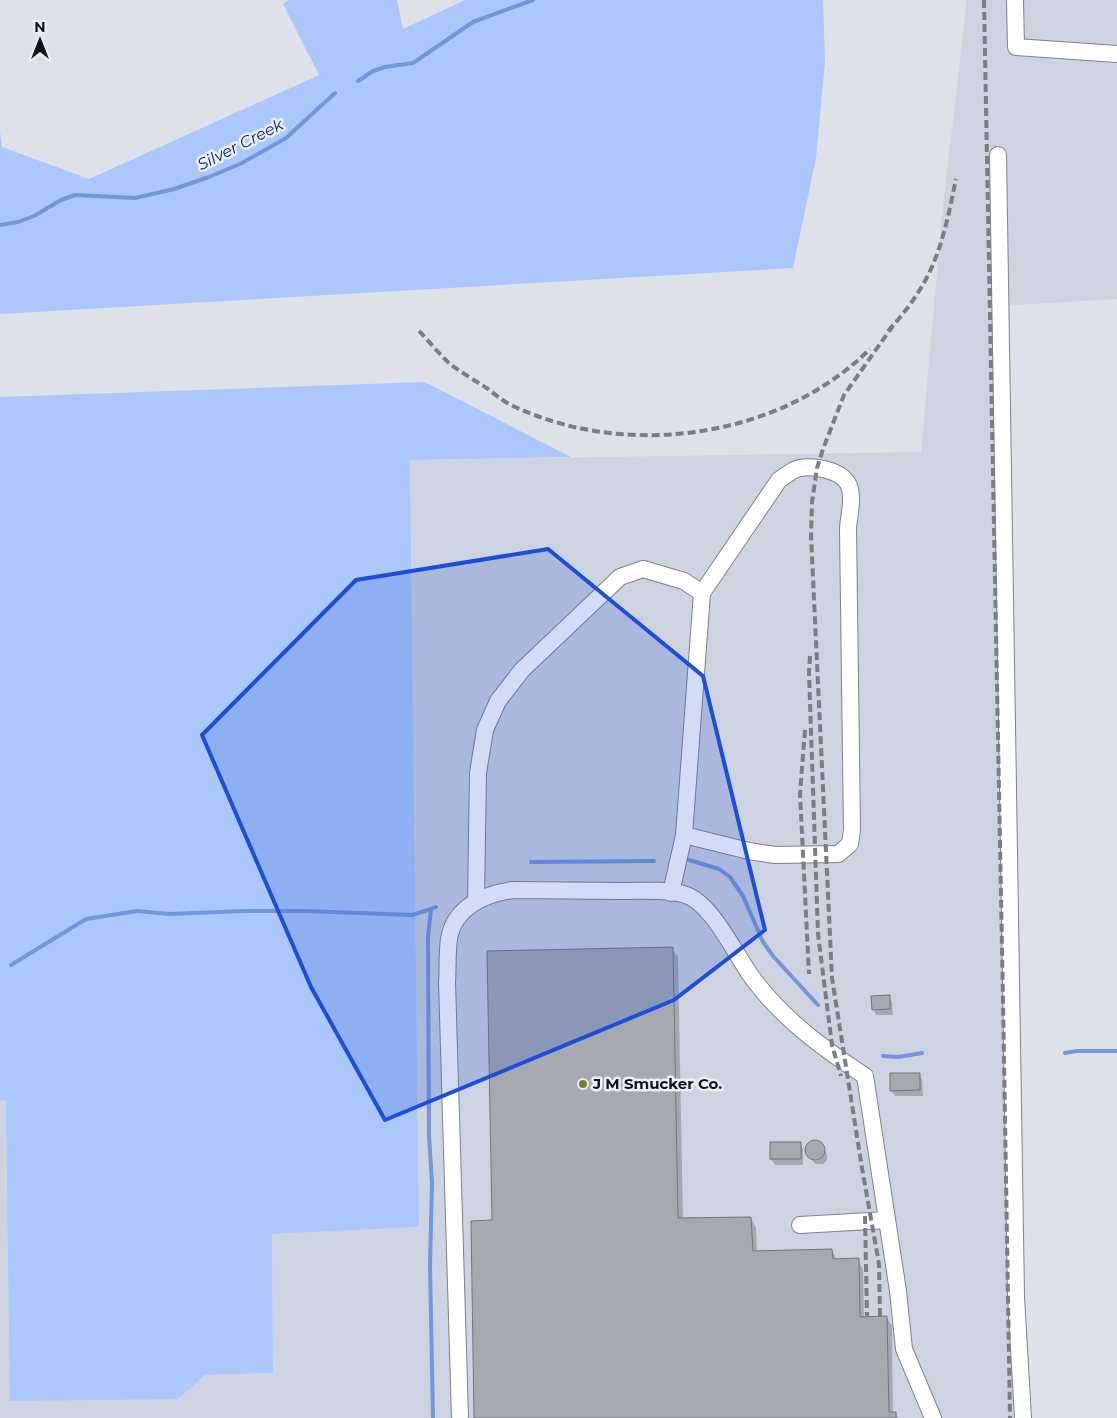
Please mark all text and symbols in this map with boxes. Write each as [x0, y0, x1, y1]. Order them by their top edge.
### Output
north arrow [15, 15, 65, 65]
text: N [34, 18, 46, 36]
water label: Silver Creek [194, 114, 288, 174]
place label: J M Smucker Co. [592, 1074, 722, 1093]
marker: J M Smucker Co. [577, 1078, 589, 1090]

